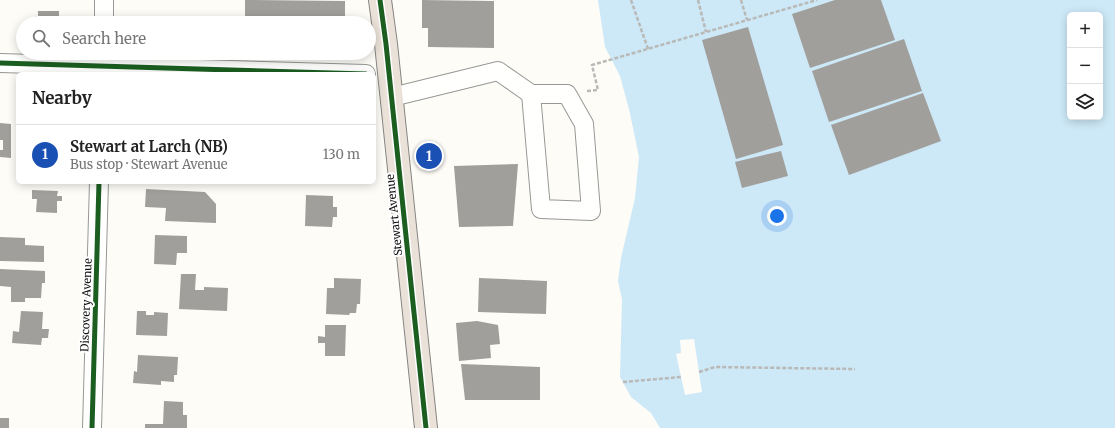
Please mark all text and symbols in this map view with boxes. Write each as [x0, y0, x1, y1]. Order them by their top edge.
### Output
map controls [1067, 12, 1103, 120]
button: + [1067, 12, 1103, 48]
search box [16, 16, 376, 60]
icon: search [30, 27, 52, 49]
text: Search here [62, 29, 146, 48]
button: − [1067, 48, 1103, 84]
button: layers [1067, 84, 1103, 120]
text: Nearby [32, 87, 92, 109]
text: Stewart at Larch (NB) [70, 137, 228, 156]
pin: 1 [416, 141, 442, 171]
text: 1 [42, 146, 48, 163]
text: 130 m [323, 146, 360, 163]
text: Bus stop · Stewart Avenue [70, 156, 228, 173]
street label: Stewart Avenue [383, 173, 405, 257]
your location [767, 206, 787, 226]
street label: Discovery Avenue [77, 258, 95, 352]

